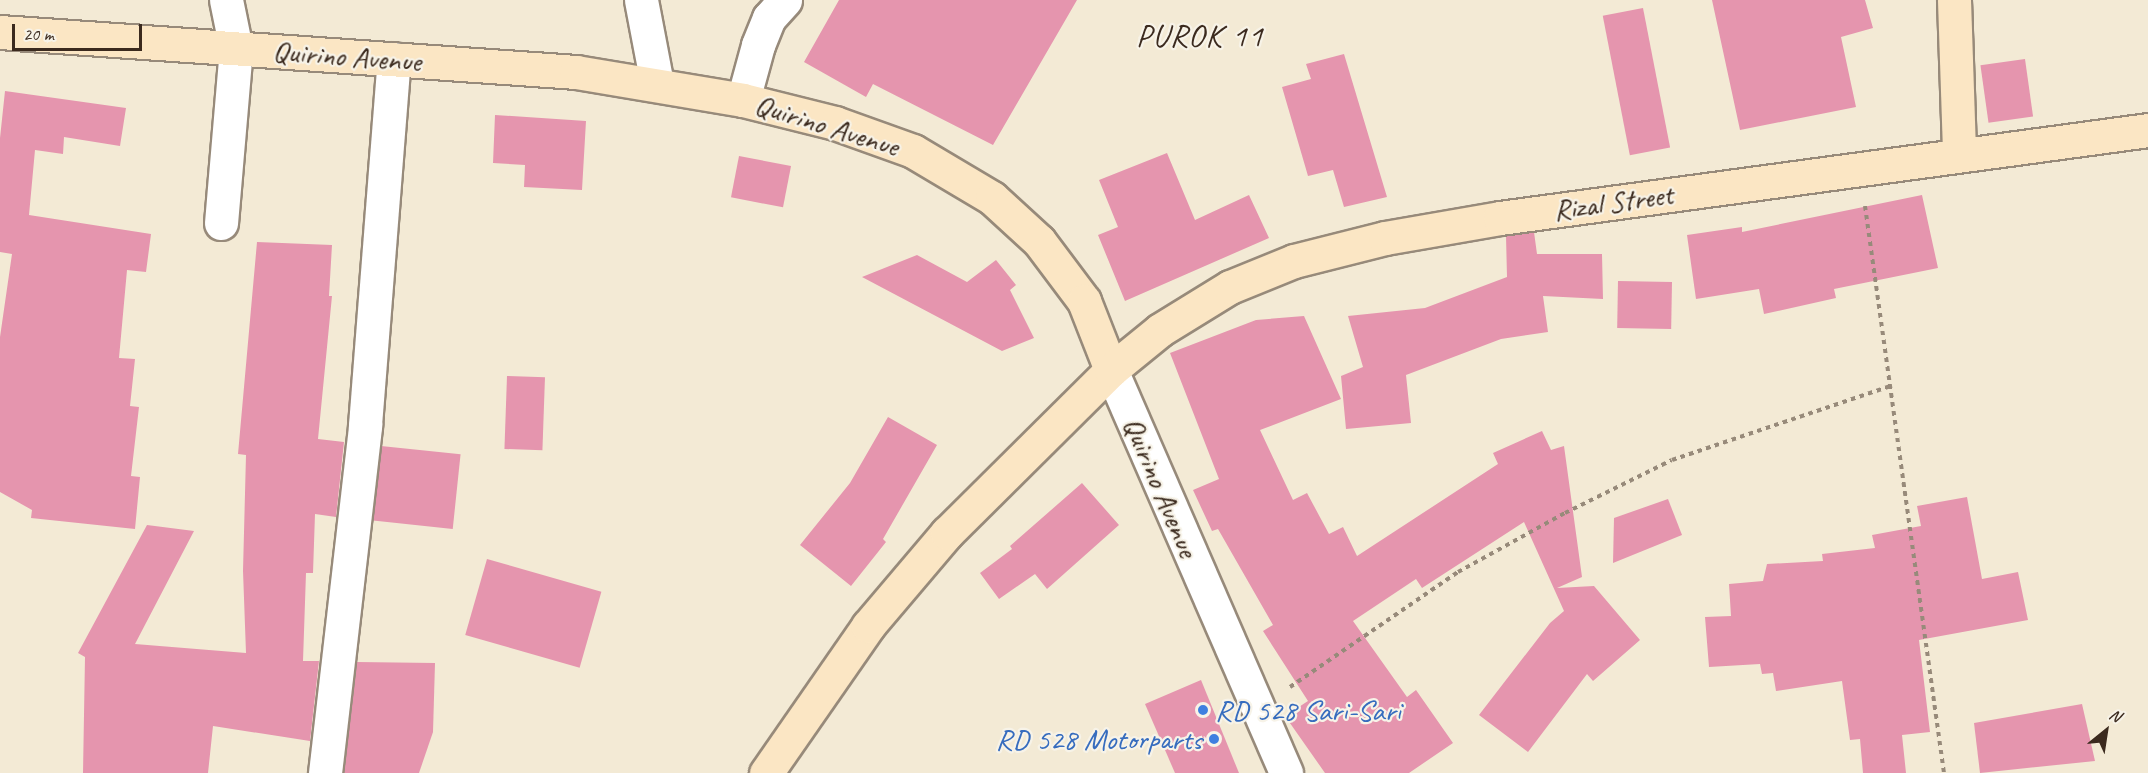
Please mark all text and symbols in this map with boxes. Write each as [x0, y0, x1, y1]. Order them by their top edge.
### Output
scale bar [15, 12, 146, 50]
district label: PUROK 11 [1137, 17, 1263, 55]
text: 20 m [23, 23, 54, 45]
street label: Quirino Avenue [272, 33, 422, 79]
street label: Quirino Avenue [751, 86, 903, 164]
street label: Rizal Street [1551, 176, 1675, 228]
street label: Quirino Avenue [1115, 412, 1207, 562]
place label: RD 528 Sari-Sari [1215, 692, 1401, 728]
north arrow [2076, 701, 2136, 761]
marker: RD 528 Sari-Sari [1196, 703, 1210, 717]
text: N [2106, 704, 2124, 727]
place label: RD 528 Motorparts [995, 721, 1202, 757]
marker: RD 528 Motorparts [1207, 732, 1221, 746]

